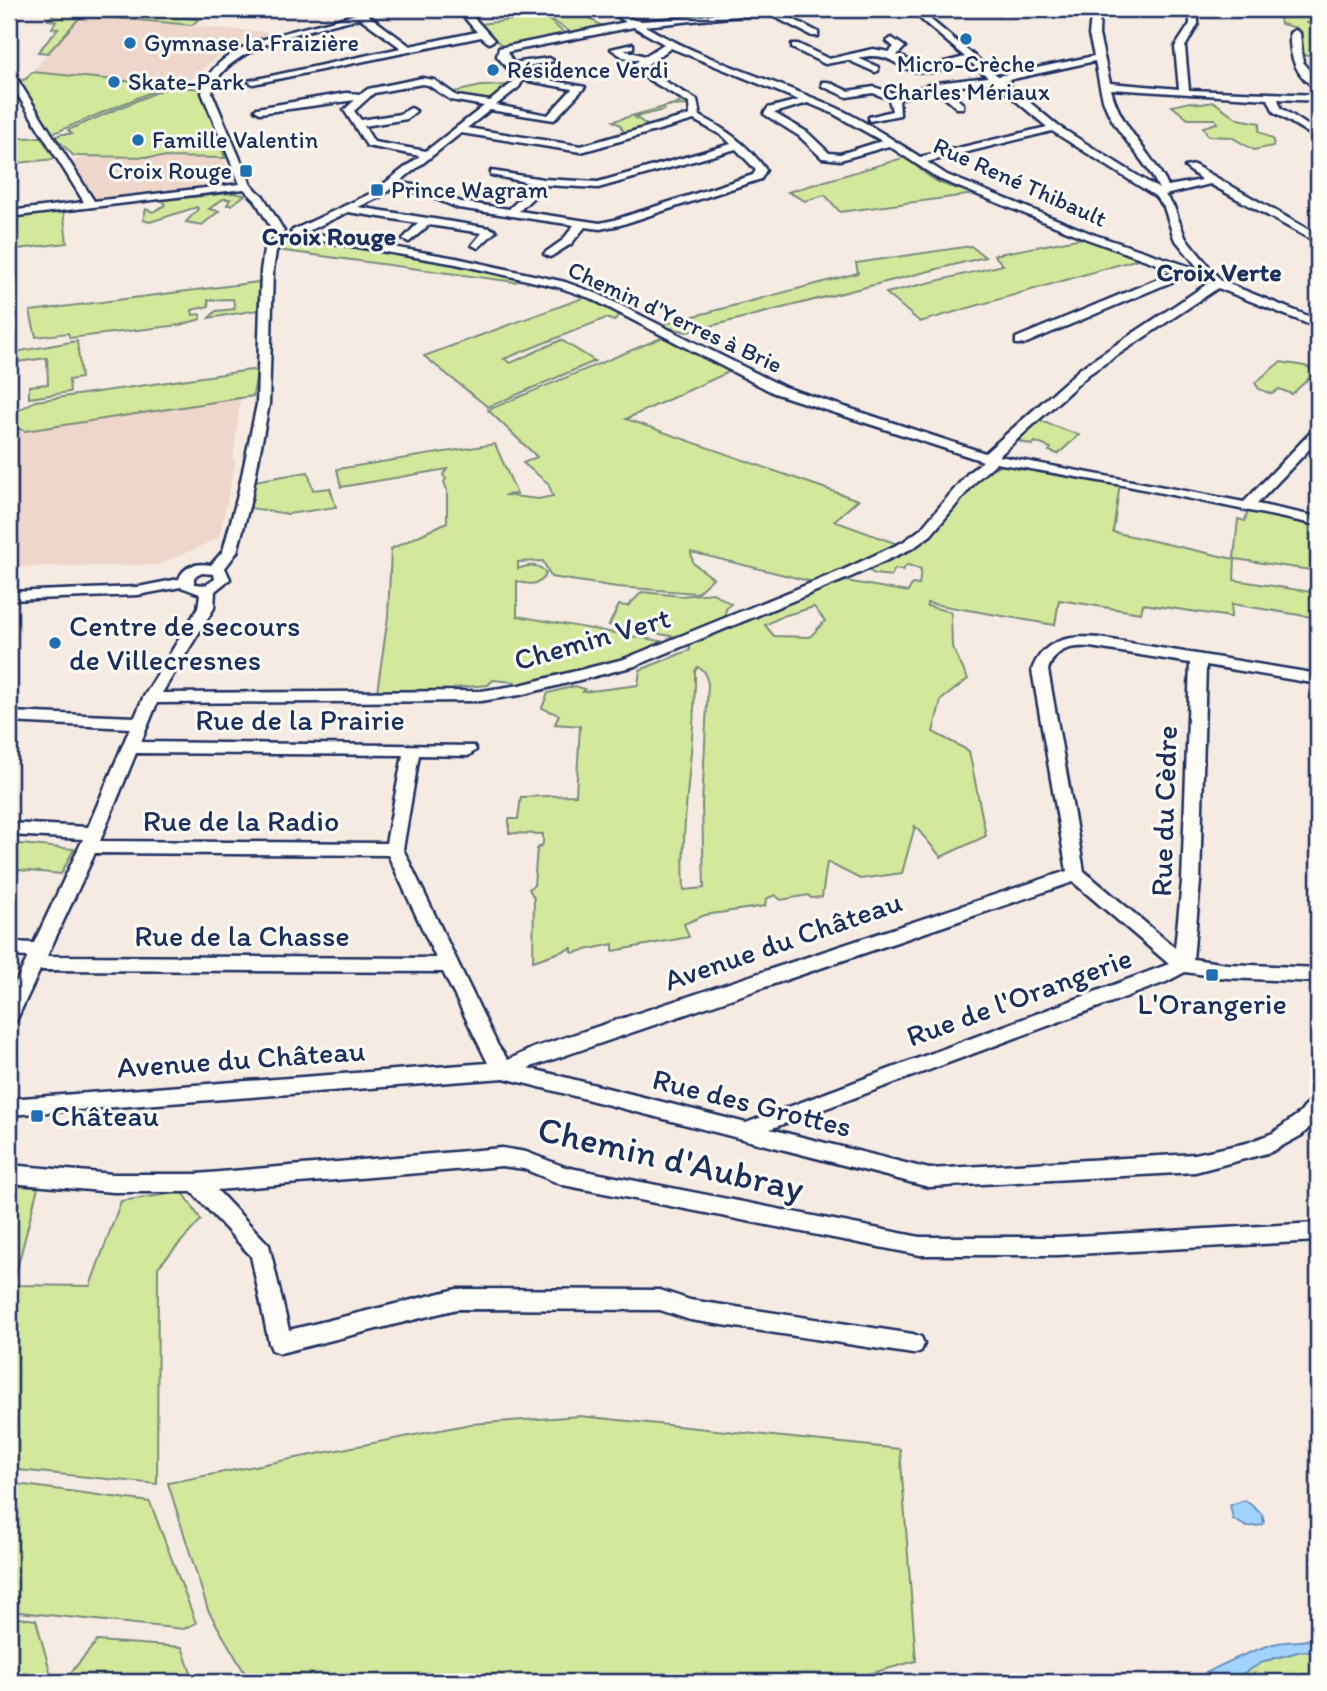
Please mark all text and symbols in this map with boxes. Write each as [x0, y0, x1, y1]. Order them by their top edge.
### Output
place label: Gymnase la Fraizière [144, 28, 359, 57]
marker: Micro-Crèche Charles Mériaux [958, 31, 974, 47]
marker: Gymnase la Fraizière [122, 35, 138, 51]
place label: Micro-Crèche Charles Mériaux [882, 49, 1050, 106]
place label: Résidence Verdi [507, 55, 669, 84]
marker: Résidence Verdi [485, 62, 501, 78]
place label: Skate-Park [128, 67, 245, 96]
marker: Skate-Park [106, 74, 122, 90]
place label: Famille Valentin [152, 125, 319, 154]
street label: Rue René Thibault [929, 130, 1111, 233]
marker: Famille Valentin [130, 132, 146, 148]
place label: Croix Rouge [108, 156, 232, 185]
marker: Croix Rouge [238, 163, 254, 179]
place label: Prince Wagram [391, 175, 548, 204]
marker: Prince Wagram [369, 182, 385, 198]
district label: Croix Rouge [262, 220, 396, 252]
street label: Chemin d'Yerres à Brie [563, 254, 787, 379]
district label: Croix Verte [1156, 256, 1282, 288]
street label: Chemin Vert [510, 599, 674, 678]
place label: Centre de secours de Villecresnes [69, 607, 300, 678]
marker: Centre de secours de Villecresnes [47, 635, 63, 651]
street label: Rue de la Prairie [195, 701, 405, 738]
street label: Rue du Cèdre [1142, 725, 1185, 897]
street label: Rue de la Radio [143, 802, 339, 839]
street label: Avenue du Château [659, 883, 907, 999]
street label: Rue de la Chasse [134, 917, 350, 954]
street label: Rue de l'Orangerie [901, 939, 1137, 1054]
marker: L'Orangerie [1204, 967, 1220, 983]
place label: L'Orangerie [1137, 985, 1287, 1022]
street label: Avenue du Château [116, 1031, 366, 1086]
street label: Rue des Grottes [649, 1060, 855, 1145]
place label: Château [51, 1097, 159, 1134]
street label: Chemin d'Aubray [534, 1106, 808, 1210]
marker: Château [29, 1108, 45, 1124]

